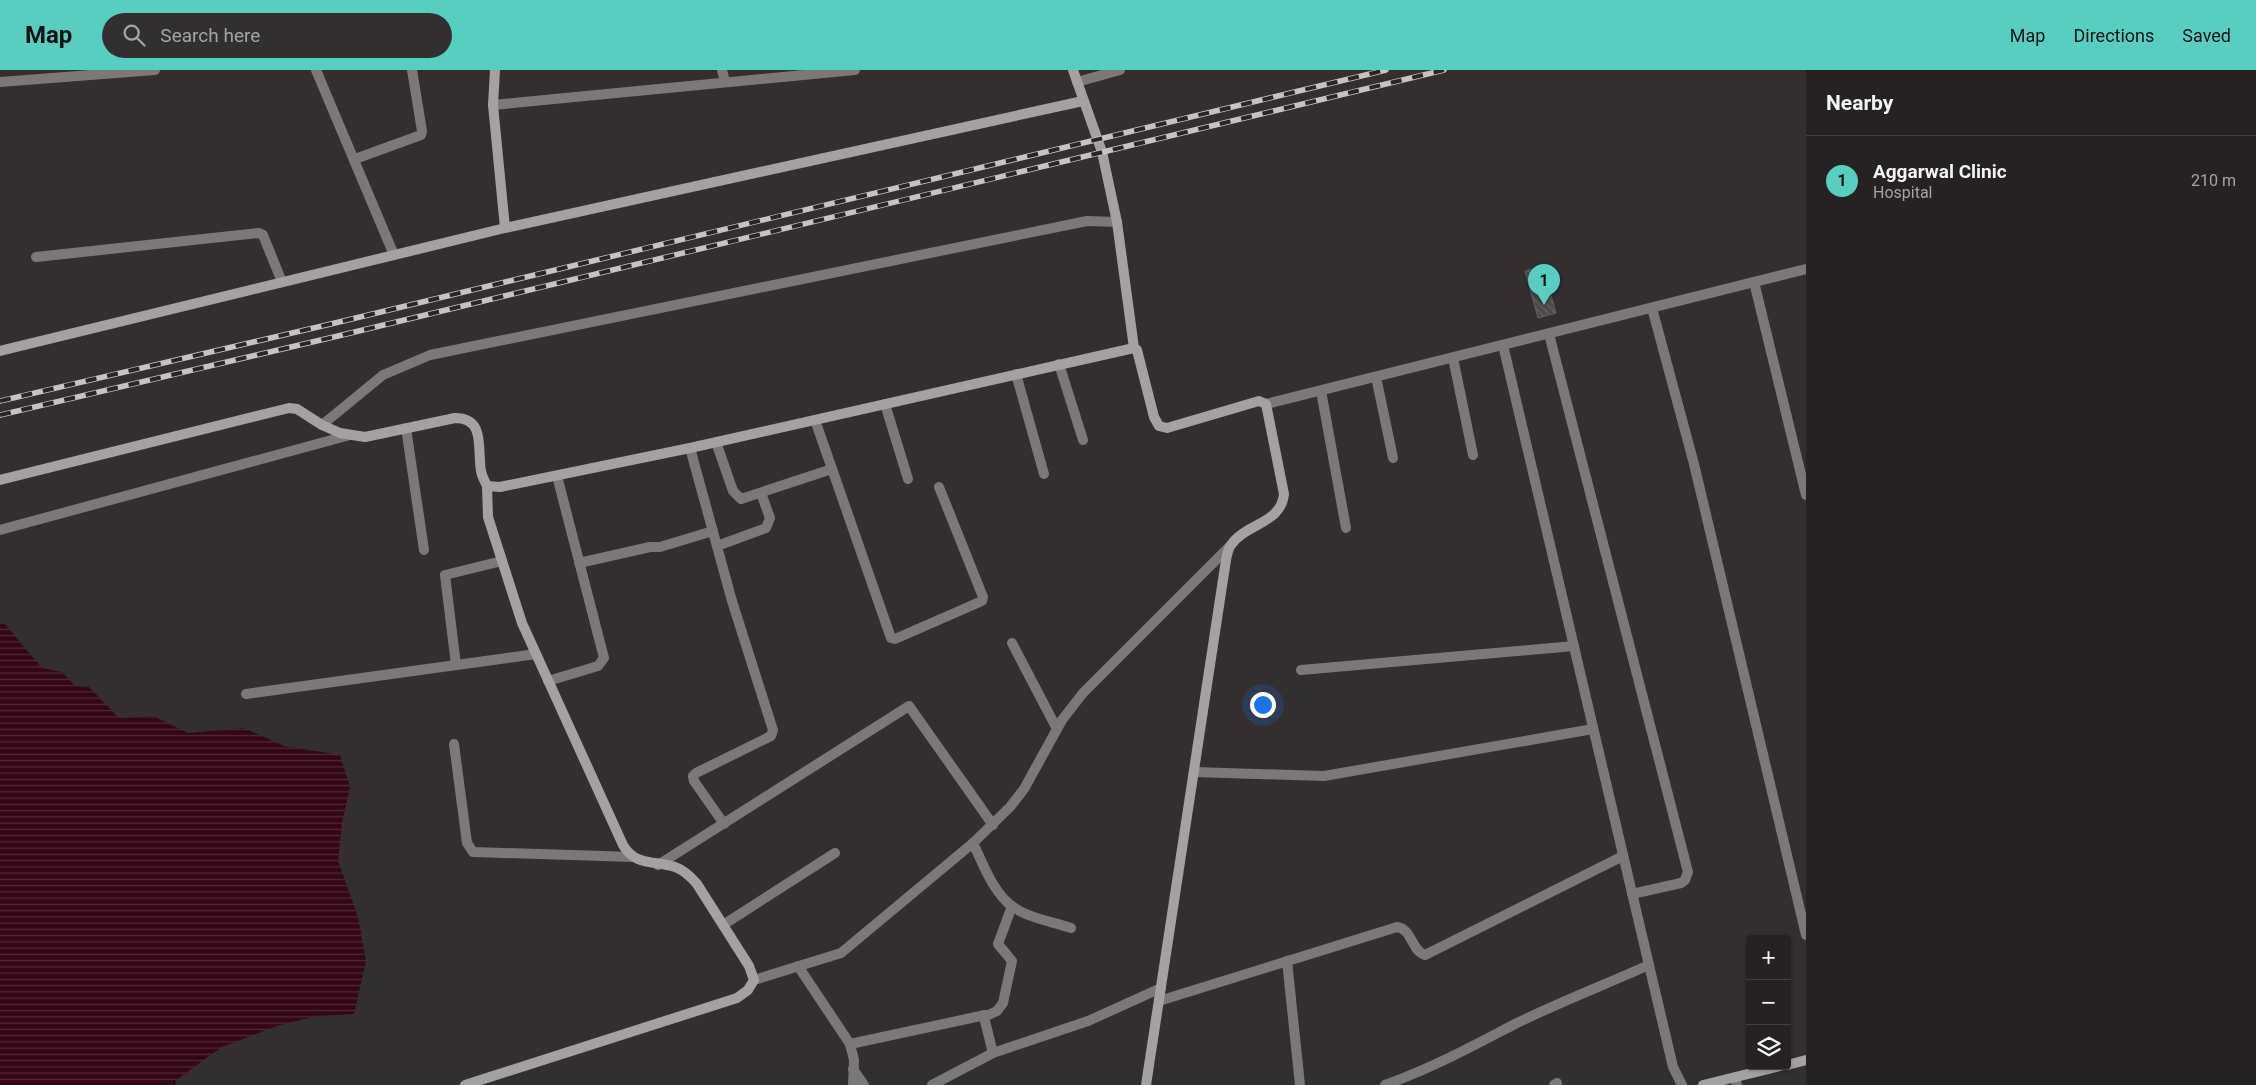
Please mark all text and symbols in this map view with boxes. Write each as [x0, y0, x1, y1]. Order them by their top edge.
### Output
search box [102, 13, 452, 58]
text: Map [25, 21, 72, 49]
icon: search [120, 21, 148, 49]
text: Search here [160, 24, 260, 47]
text: Map [2010, 25, 2045, 46]
text: Directions [2073, 25, 2154, 46]
text: Saved [2182, 25, 2231, 46]
text: Nearby [1826, 91, 1893, 115]
text: Aggarwal Clinic [1873, 160, 2007, 183]
text: 1 [1837, 171, 1847, 190]
text: 210 m [2191, 171, 2236, 190]
text: Hospital [1873, 183, 1933, 202]
pin: 1 [1528, 264, 1560, 305]
your location [1250, 692, 1276, 718]
map controls [1746, 935, 1791, 1070]
button: + [1746, 935, 1791, 980]
button: − [1746, 980, 1791, 1025]
button: layers [1746, 1025, 1791, 1070]

